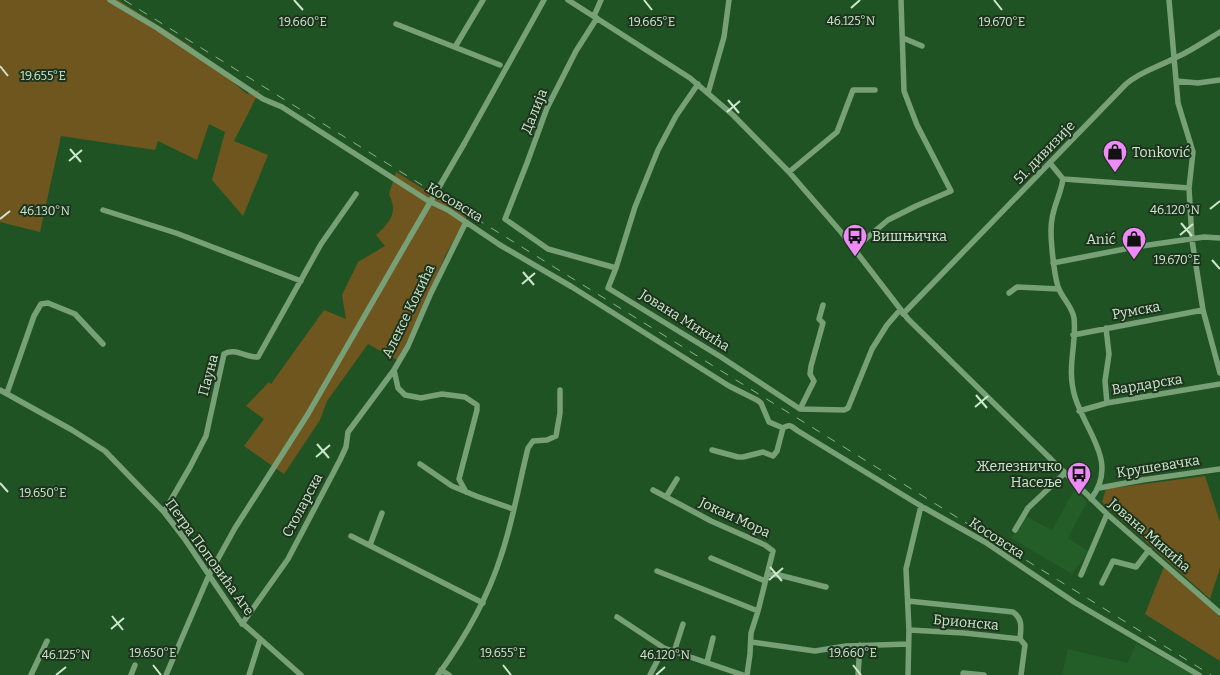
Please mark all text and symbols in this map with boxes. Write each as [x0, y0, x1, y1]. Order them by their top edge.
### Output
text: 46.125°N [827, 14, 876, 28]
text: 19.660°E [279, 15, 327, 29]
text: 19.665°E [629, 15, 675, 29]
text: 19.670°E [979, 15, 1025, 29]
text: 19.655°E [20, 69, 66, 83]
street label: Далија [518, 86, 551, 136]
street label: 51. дивизије [1010, 117, 1079, 187]
shop icon: Tonković [1102, 139, 1128, 173]
place label: Tonković [1132, 144, 1190, 161]
street label: Косовска [423, 179, 486, 226]
text: 46.120°N [1150, 203, 1200, 217]
text: 46.130°N [20, 204, 71, 218]
bus stop icon: Вишњичка [842, 223, 868, 257]
shop icon: Anić [1121, 226, 1147, 260]
place label: Вишњичка [872, 228, 947, 245]
place label: Anić [1086, 231, 1116, 248]
text: 19.670°E [1154, 253, 1200, 267]
street label: Алексе Кокића [378, 261, 439, 361]
street label: Јована Микића [636, 285, 733, 355]
street label: Румска [1111, 298, 1162, 323]
street label: Пауна [195, 352, 222, 398]
street label: Вардарска [1110, 370, 1184, 398]
street label: Крушевачка [1115, 451, 1201, 481]
place label: Железничко Насеље [976, 458, 1062, 491]
bus stop icon: Железничко Насеље [1066, 461, 1092, 495]
street label: Столарска [278, 470, 327, 540]
text: 19.650°E [19, 486, 67, 500]
street label: Јокаи Мора [696, 493, 773, 541]
street label: Јована Микића [1104, 494, 1194, 576]
street label: Петра Поповића Аге [162, 496, 258, 619]
street label: Косовска [966, 514, 1028, 563]
street label: Брионска [932, 611, 1000, 634]
text: 19.650°E [129, 646, 177, 660]
text: 19.655°E [480, 646, 526, 660]
text: 19.660°E [829, 646, 877, 660]
text: 46.125°N [42, 648, 91, 662]
text: 46.120°N [640, 648, 690, 662]

